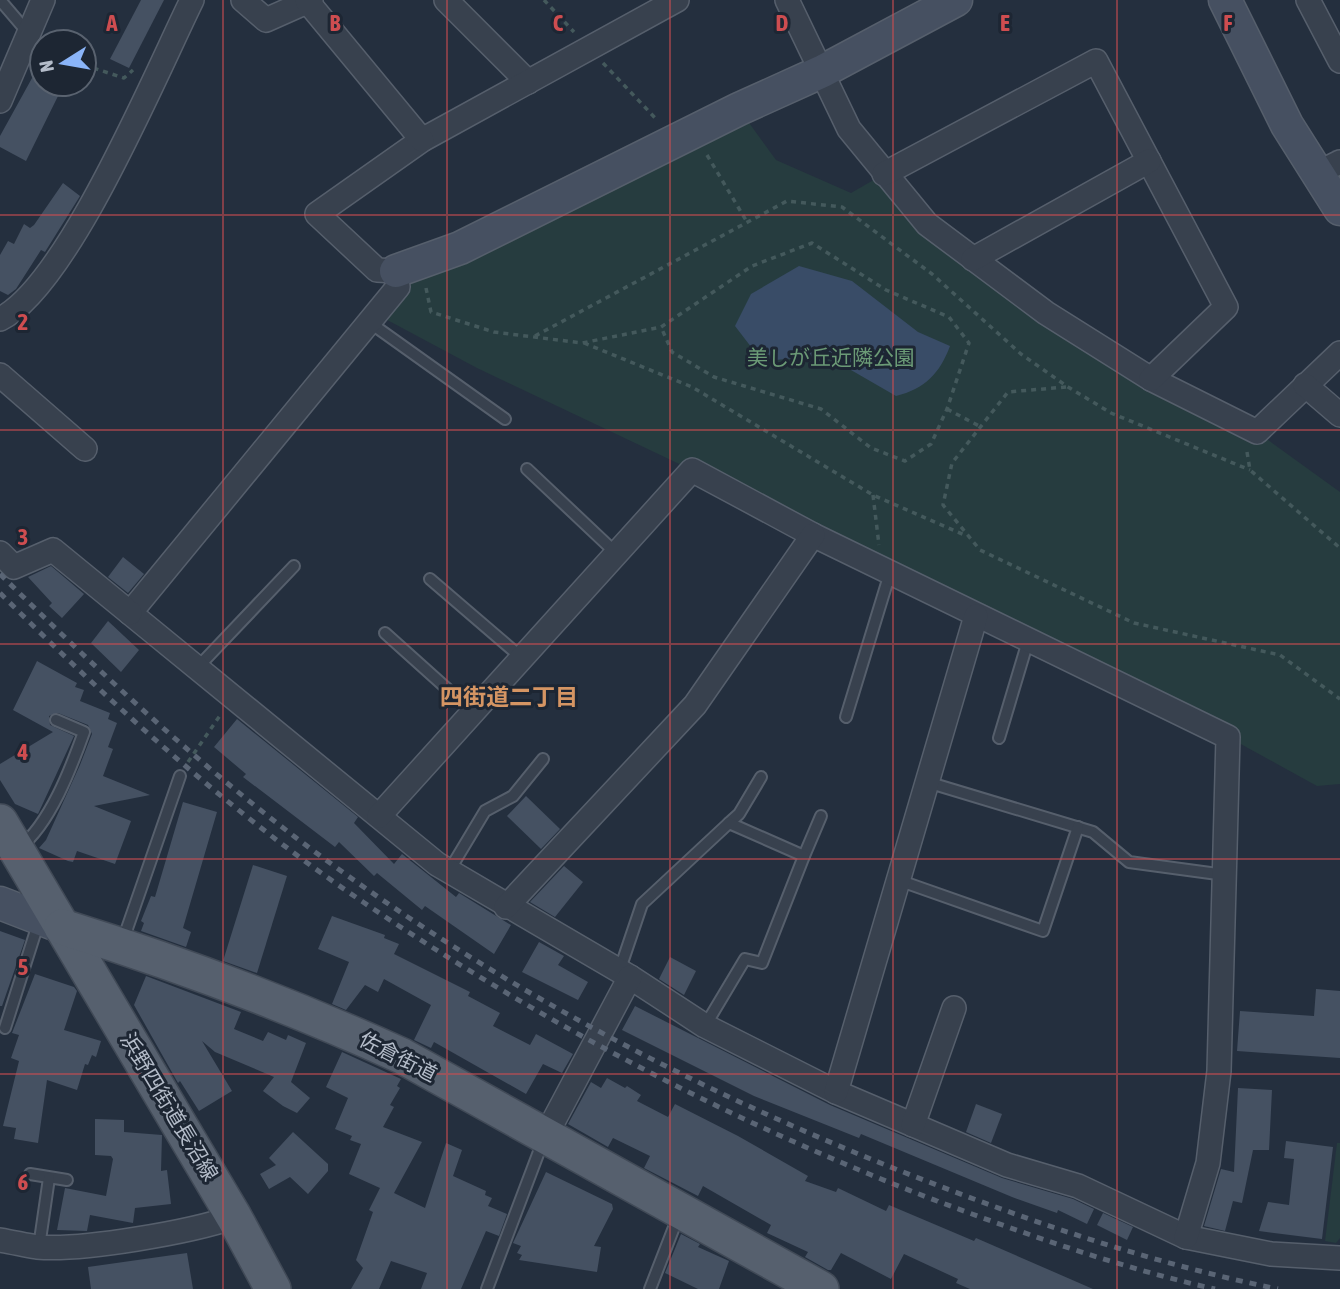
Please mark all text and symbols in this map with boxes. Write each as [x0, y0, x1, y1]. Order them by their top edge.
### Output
text: A [105, 10, 118, 36]
text: B [330, 10, 341, 36]
text: C [553, 10, 564, 36]
text: D [776, 10, 789, 36]
text: E [1000, 10, 1010, 36]
text: F [1223, 10, 1233, 36]
north arrow [28, 28, 98, 98]
text: N [34, 59, 58, 74]
text: 2 [18, 309, 28, 335]
park label: 美しが丘近隣公園 [747, 345, 915, 369]
text: 3 [18, 524, 28, 550]
district label: 四街道二丁目 [440, 684, 578, 710]
text: 4 [17, 739, 29, 765]
text: 5 [18, 954, 29, 980]
street label: 佐倉街道 [356, 1026, 441, 1086]
street label: 浜野四街道長沼線 [116, 1028, 223, 1185]
text: 6 [18, 1169, 29, 1195]

